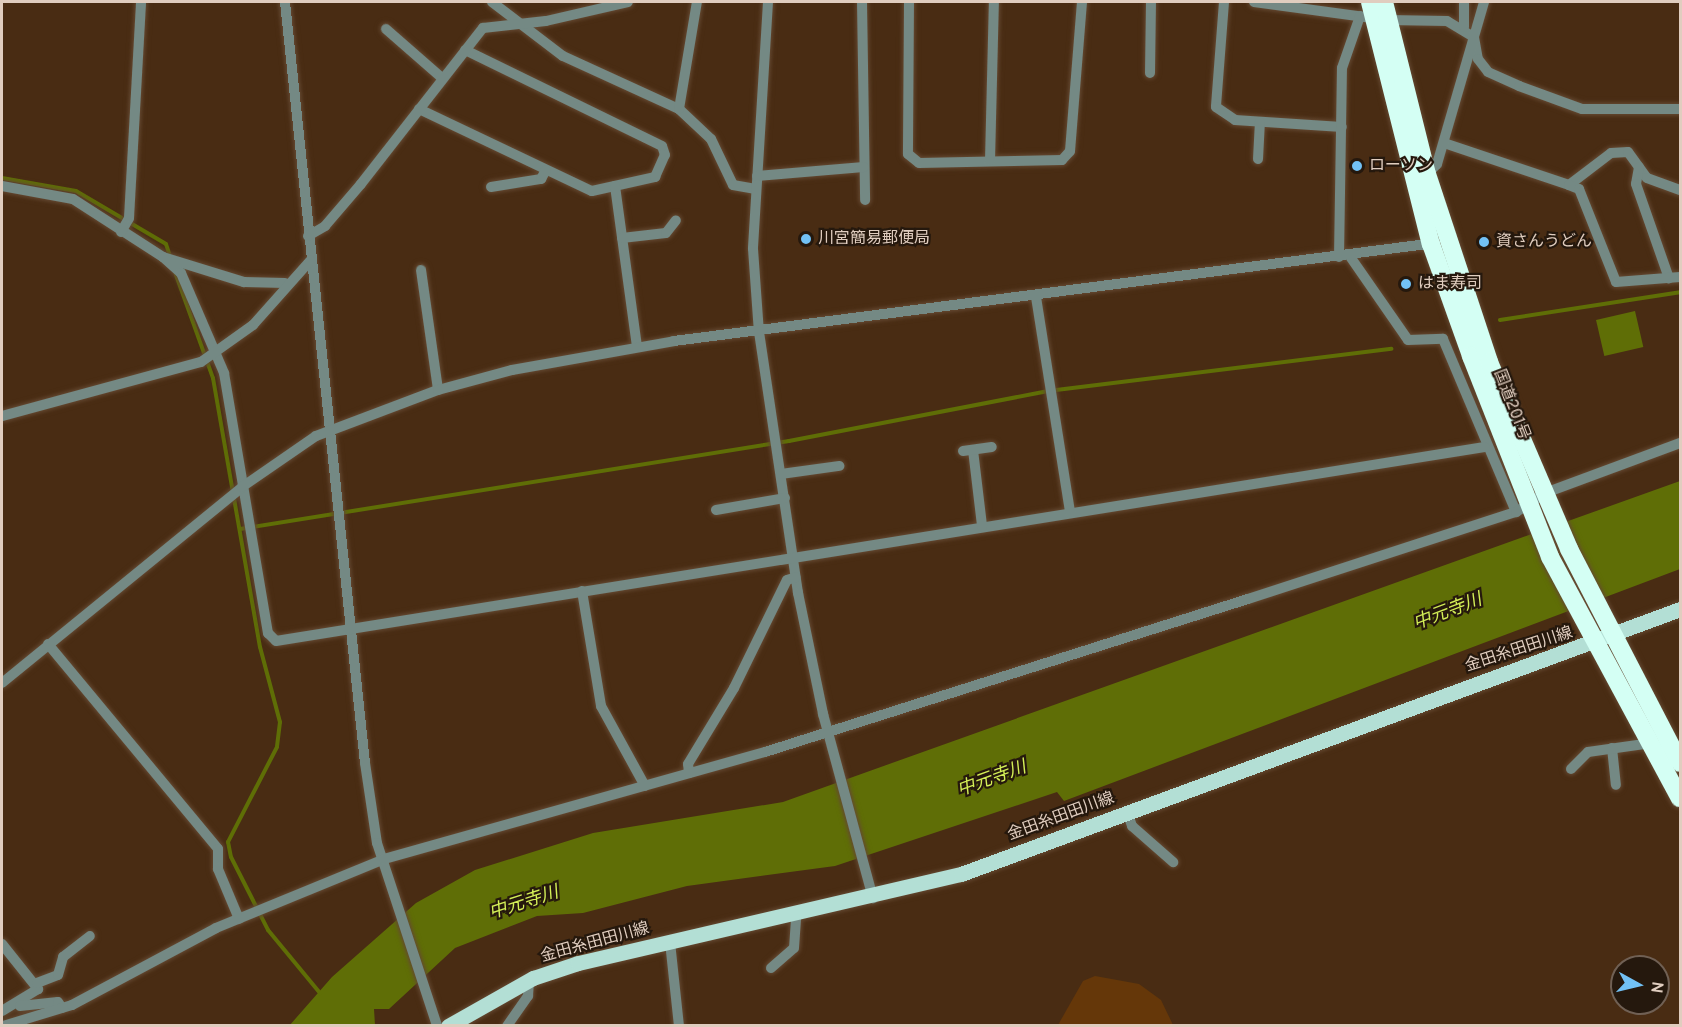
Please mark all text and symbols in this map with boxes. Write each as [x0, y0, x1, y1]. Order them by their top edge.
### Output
place label: ローソン [1369, 156, 1433, 176]
marker: ローソン [1350, 159, 1364, 173]
place label: 川宮簡易郵便局 [818, 229, 930, 249]
marker: 川宮簡易郵便局 [799, 232, 813, 246]
place label: 資さんうどん [1496, 232, 1592, 252]
marker: 資さんうどん [1477, 235, 1491, 249]
place label: はま寿司 [1418, 274, 1482, 294]
marker: はま寿司 [1399, 277, 1413, 291]
street label: 国道201号 [1489, 367, 1533, 443]
water label: 中元寺川 [1411, 590, 1485, 636]
street label: 金田糸田田川線 [1463, 624, 1575, 676]
water label: 中元寺川 [954, 758, 1030, 802]
street label: 金田糸田田川線 [1005, 789, 1117, 845]
water label: 中元寺川 [486, 883, 562, 925]
street label: 金田糸田田川線 [538, 919, 652, 967]
north arrow [1610, 955, 1670, 1015]
text: N [1645, 980, 1667, 994]

